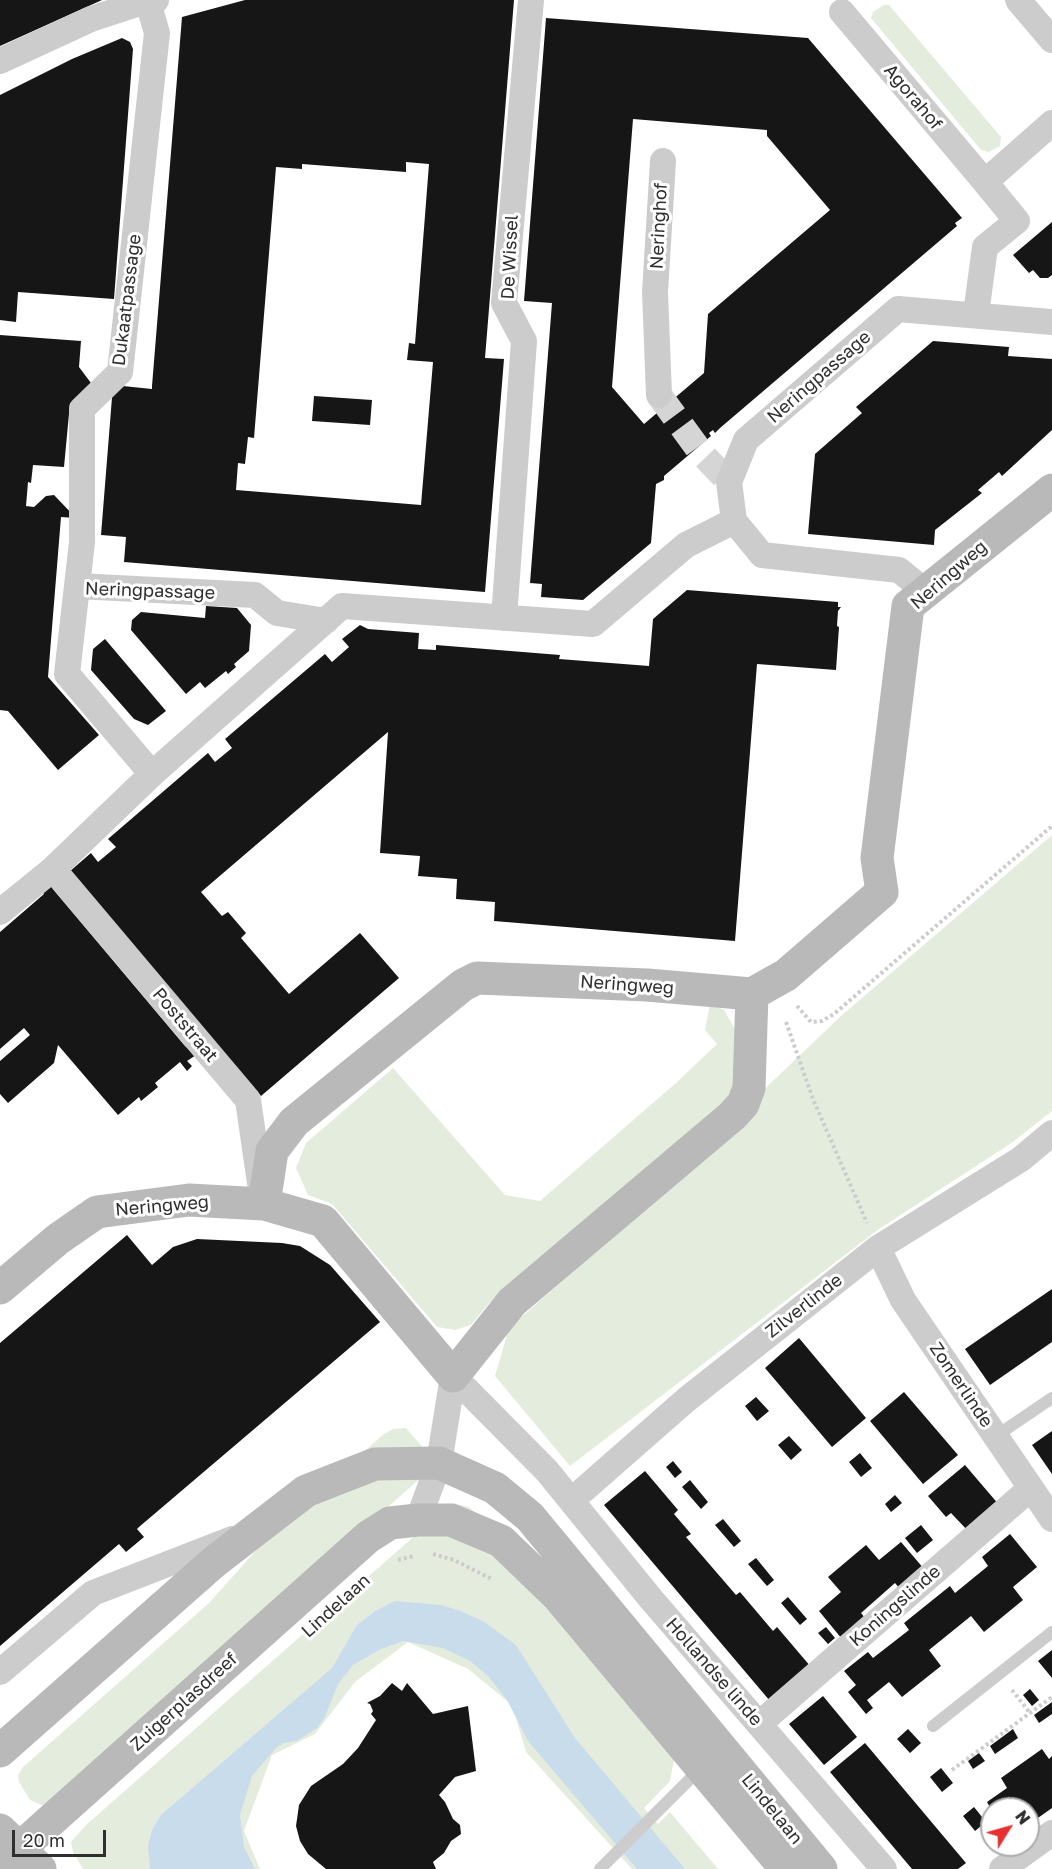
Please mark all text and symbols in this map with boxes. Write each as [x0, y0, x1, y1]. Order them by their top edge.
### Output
street label: Agorahof [879, 60, 947, 134]
street label: Neringhof [646, 182, 672, 270]
street label: De Wissel [497, 214, 523, 300]
street label: Dukaatpassage [108, 233, 146, 367]
street label: Neringpassage [763, 326, 875, 428]
street label: Neringweg [906, 536, 992, 614]
street label: Neringpassage [85, 578, 215, 604]
street label: Neringweg [579, 971, 675, 999]
street label: Poststraat [148, 984, 222, 1066]
street label: Neringweg [114, 1191, 210, 1221]
street label: Zilverlinde [761, 1269, 847, 1343]
street label: Zomerlinde [925, 1338, 997, 1432]
street label: Koningslinde [845, 1561, 945, 1651]
street label: Lindelaan [297, 1570, 375, 1642]
street label: Hollandse linde [661, 1614, 767, 1730]
street label: Zuigerplasdreef [126, 1648, 242, 1756]
street label: Lindelaan [737, 1769, 807, 1849]
north arrow [980, 1797, 1040, 1857]
text: N [1011, 1806, 1034, 1828]
scale bar [15, 1818, 110, 1856]
text: 20 m [23, 1829, 65, 1851]

